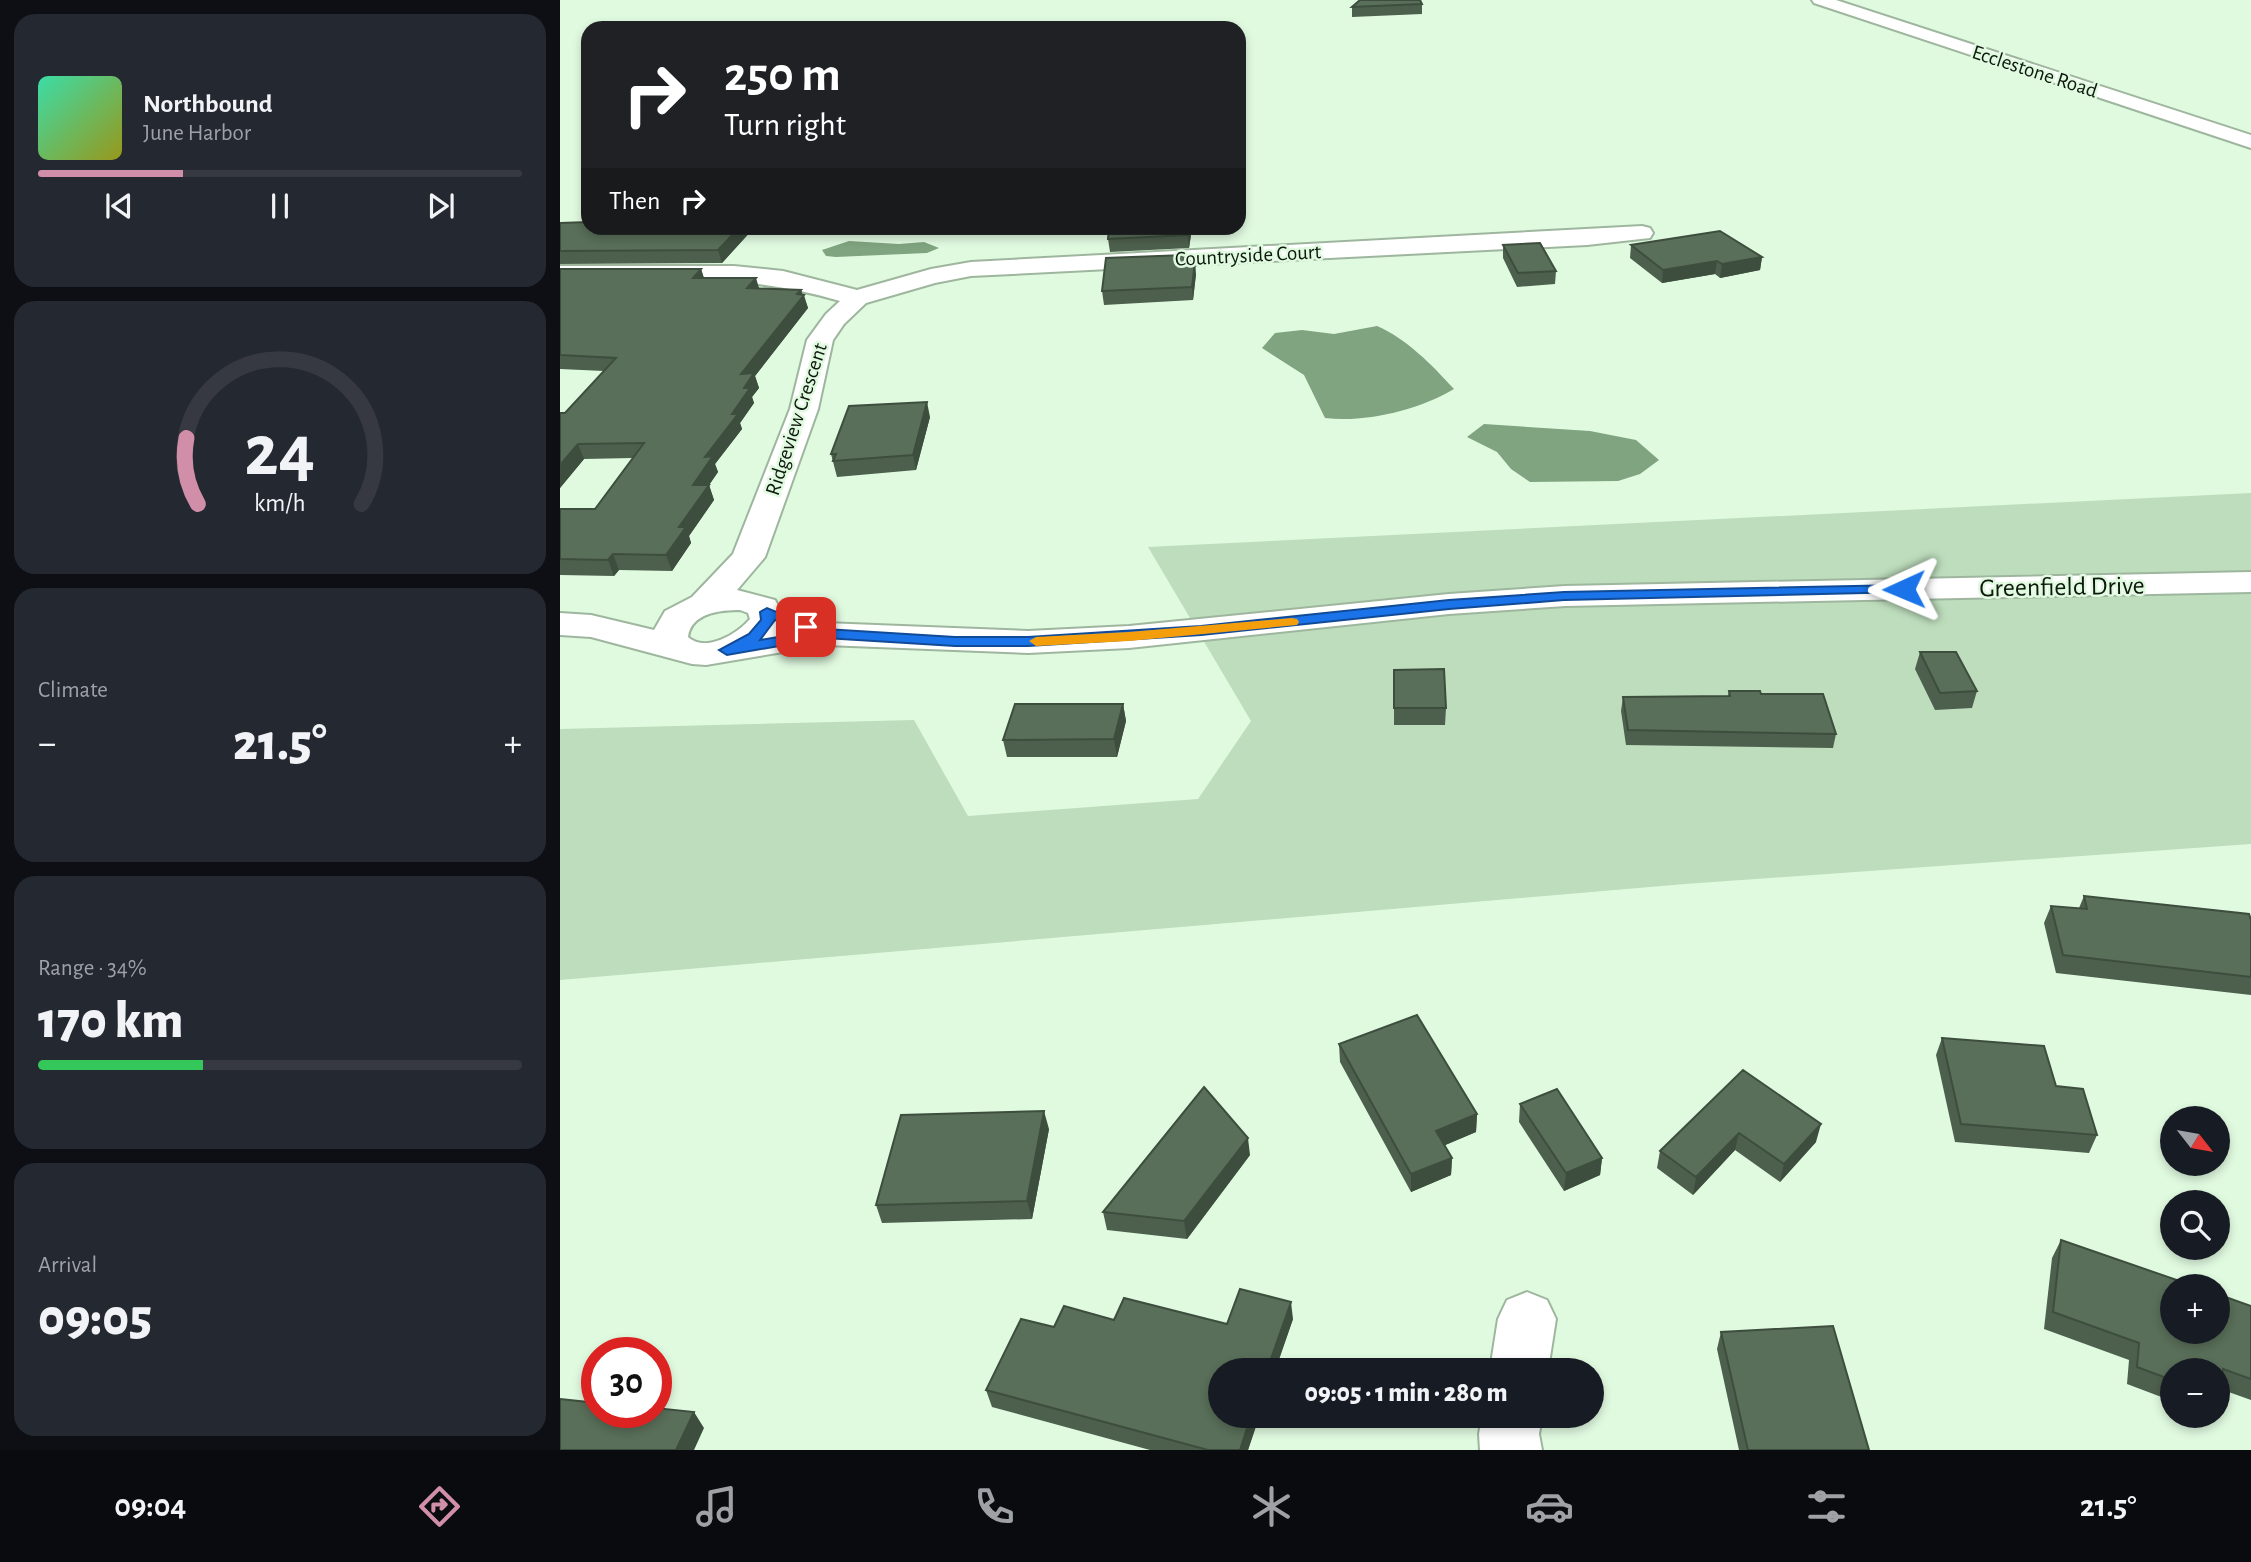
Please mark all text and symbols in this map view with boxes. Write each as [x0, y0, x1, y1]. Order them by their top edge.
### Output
street label: Ecclestone Road [1969, 41, 2100, 102]
icon: right [609, 49, 700, 140]
text: 250 m [724, 51, 841, 100]
text: Northbound [143, 91, 272, 117]
text: Turn right [724, 109, 846, 141]
text: June Harbor [143, 122, 251, 145]
icon: right [674, 182, 712, 220]
icon: previous [100, 187, 138, 225]
icon: pause [261, 187, 299, 225]
icon: next [422, 187, 460, 225]
text: Then [609, 188, 660, 214]
street label: Countryside Court [1174, 241, 1322, 270]
street label: Ridgeview Crescent [762, 340, 831, 498]
text: 24 [245, 416, 315, 489]
text: km/h [254, 491, 306, 516]
position arrow [1867, 552, 1941, 626]
street label: Greenfield Drive [1979, 573, 2145, 601]
pin [776, 597, 836, 657]
icon: arrive [787, 608, 825, 646]
text: Climate [38, 679, 108, 702]
text: 21.5° [233, 717, 327, 769]
text: − [38, 725, 56, 763]
text: + [504, 725, 522, 763]
text: Range · 34% [38, 957, 147, 980]
text: 170 km [38, 995, 183, 1047]
north arrow [2160, 1106, 2230, 1176]
map controls [2160, 1106, 2230, 1428]
button: search [2160, 1190, 2230, 1260]
text: Arrival [38, 1254, 97, 1277]
button: + [2160, 1274, 2230, 1344]
text: 09:05 [38, 1292, 152, 1344]
speed limit sign: 30 [581, 1337, 672, 1428]
button: − [2160, 1358, 2230, 1428]
text: 09:05 · 1 min · 280 m [1304, 1380, 1508, 1406]
icon: directions [415, 1482, 464, 1531]
icon: music [692, 1482, 741, 1531]
icon: phone [970, 1482, 1019, 1531]
icon: climate [1247, 1482, 1296, 1531]
icon: car [1525, 1482, 1574, 1531]
icon: filters [1802, 1482, 1851, 1531]
text: 09:04 [114, 1490, 186, 1522]
text: 21.5° [2080, 1490, 2137, 1522]

